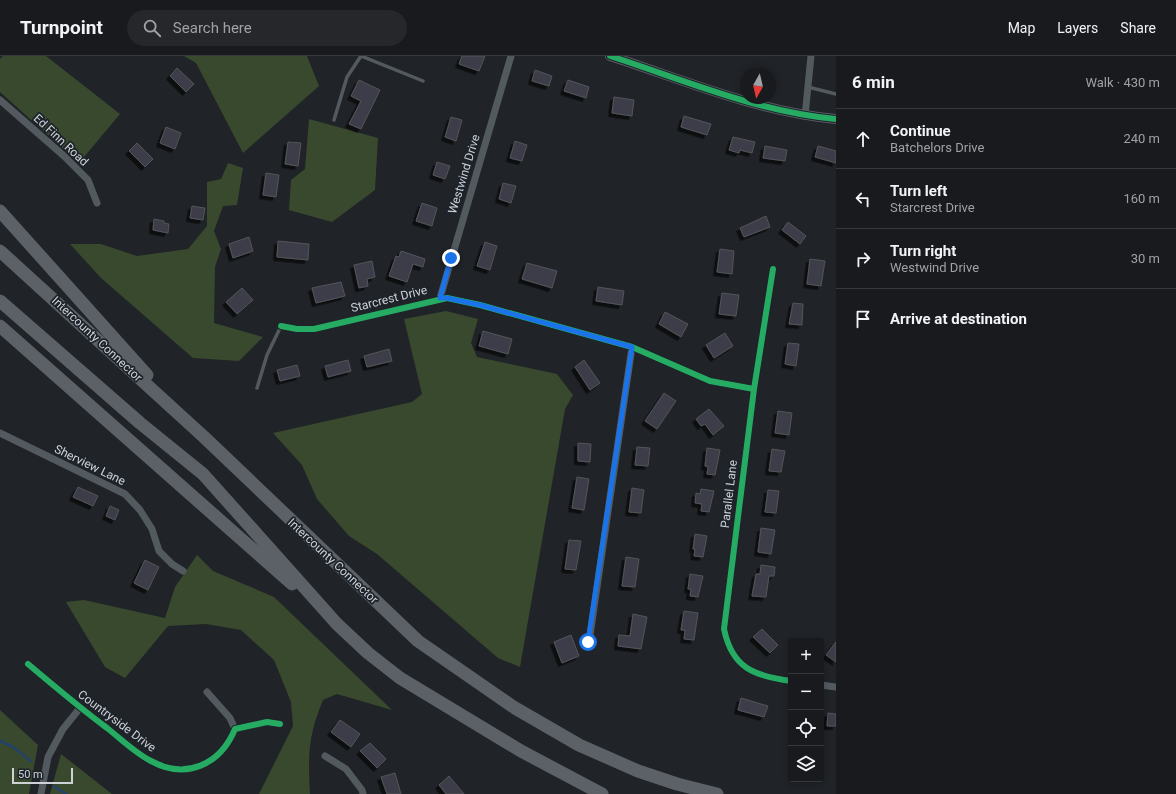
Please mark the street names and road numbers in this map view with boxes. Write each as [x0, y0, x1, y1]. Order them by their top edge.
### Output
street label: Ed Finn Road [31, 111, 91, 169]
street label: Westwind Drive [445, 133, 483, 215]
street label: Starcrest Drive [349, 283, 429, 315]
street label: Intercounty Connector [49, 294, 145, 384]
street label: Sherview Lane [52, 442, 128, 488]
street label: Parallel Lane [718, 459, 740, 529]
street label: Intercounty Connector [285, 516, 381, 606]
street label: Countryside Drive [75, 687, 159, 755]

